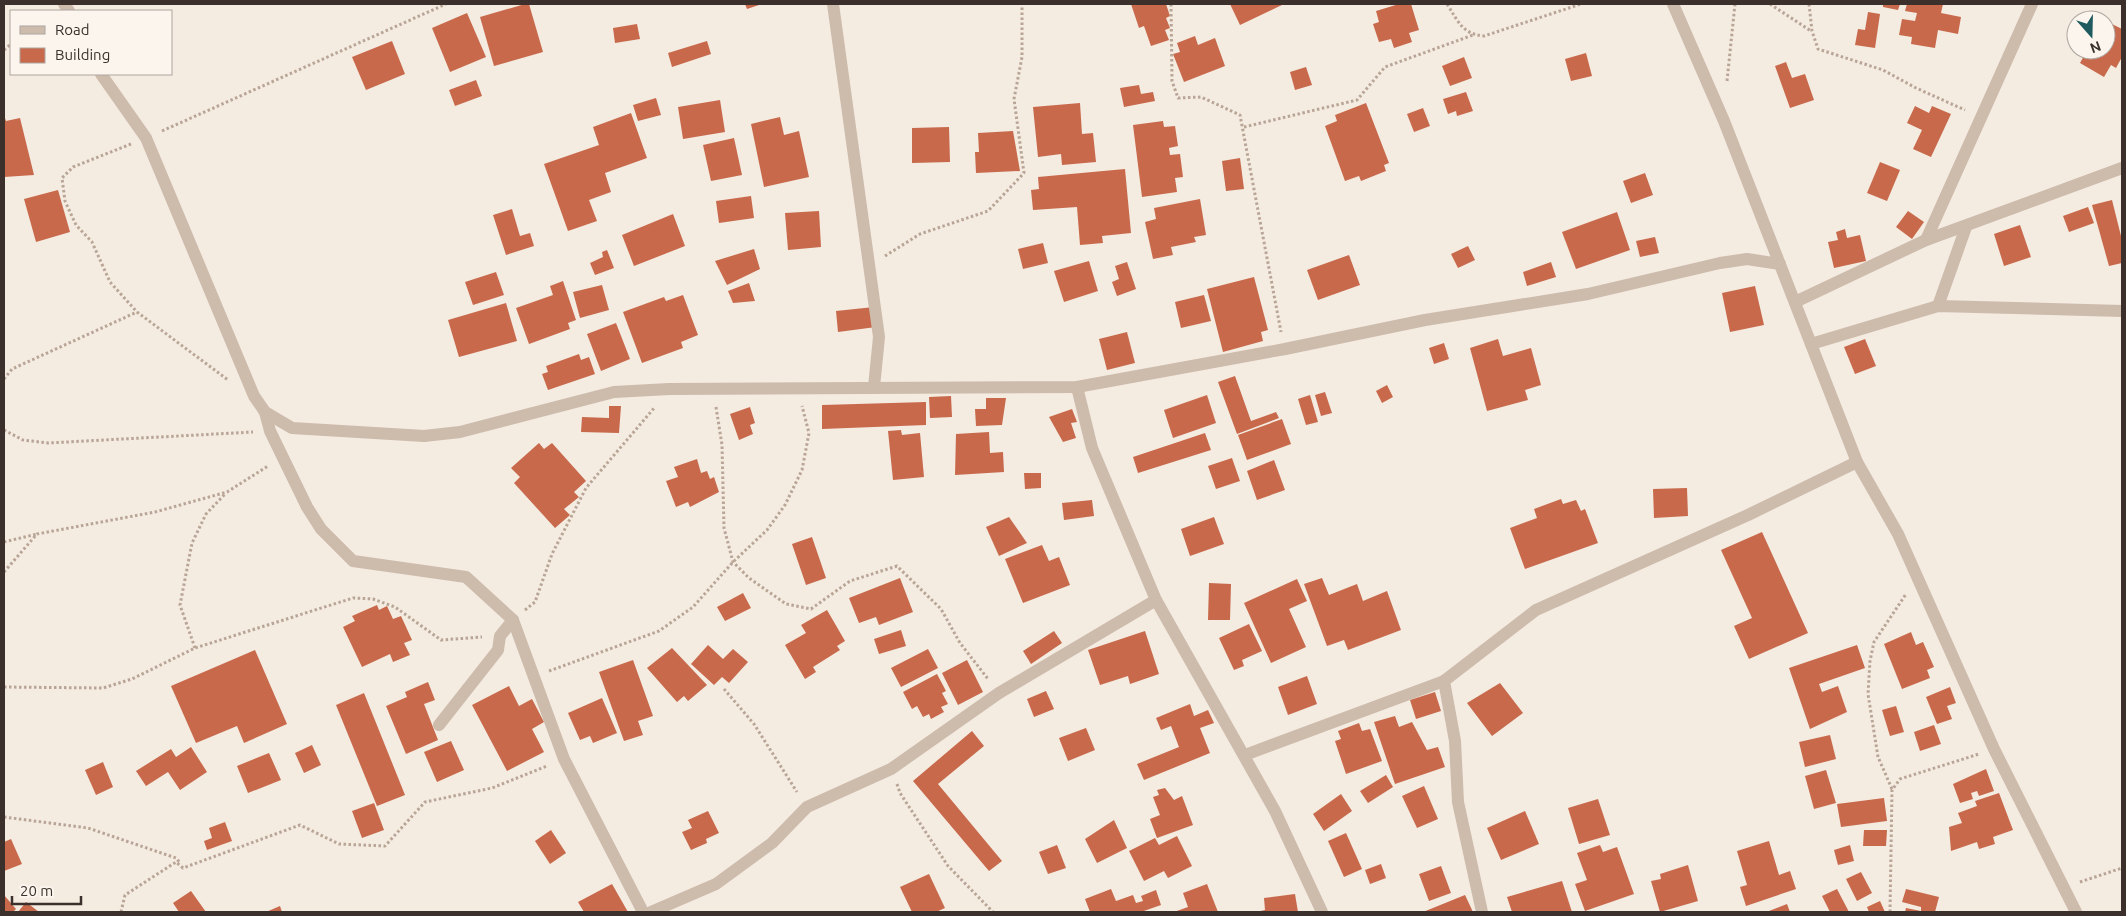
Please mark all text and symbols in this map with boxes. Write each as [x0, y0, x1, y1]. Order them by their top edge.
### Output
legend [10, 10, 172, 75]
north arrow [2066, 10, 2116, 60]
text: Road [55, 21, 90, 38]
text: N [2088, 38, 2103, 57]
text: Building [55, 46, 110, 63]
scale bar [12, 874, 81, 906]
text: 20 m [20, 882, 53, 899]

